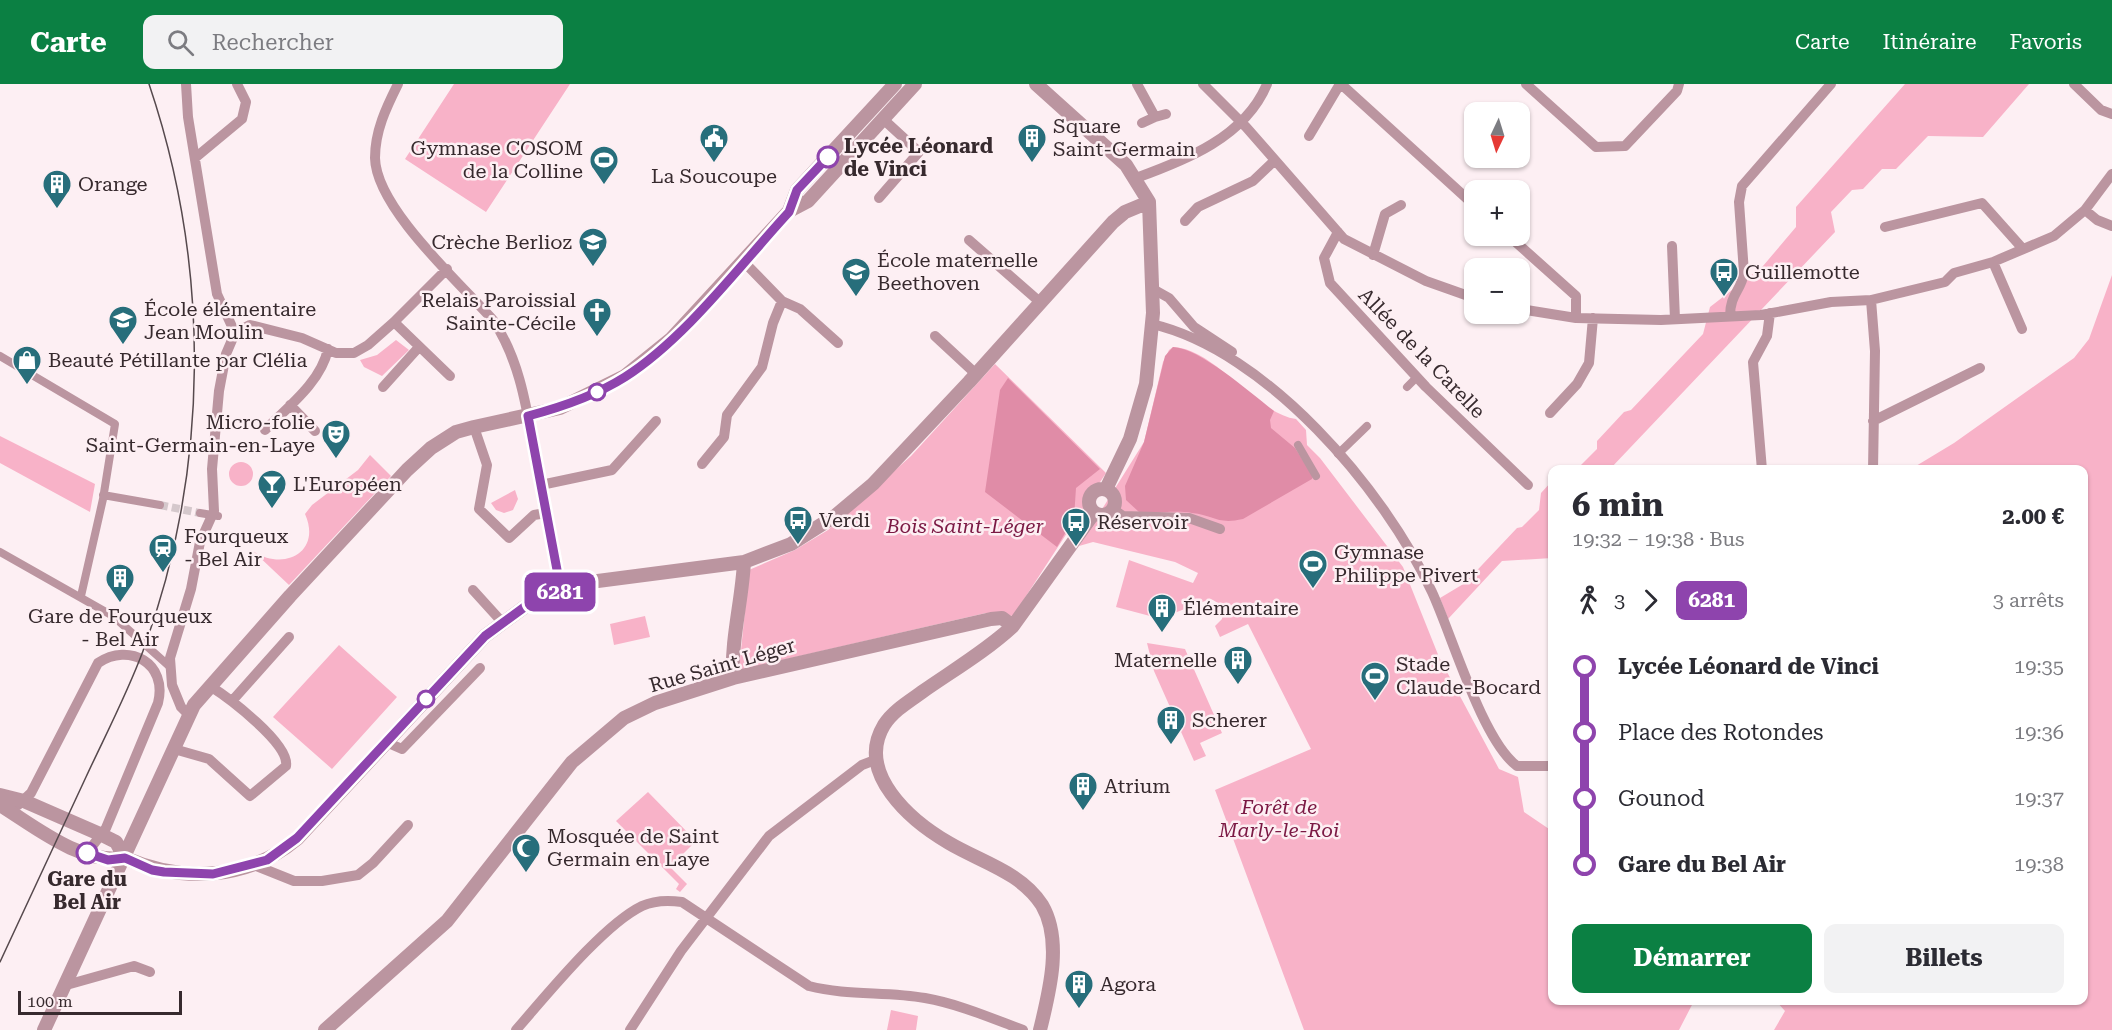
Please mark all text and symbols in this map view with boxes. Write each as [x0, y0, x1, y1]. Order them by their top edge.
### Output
search box [143, 15, 563, 69]
text: Carte [30, 26, 107, 59]
icon: search [164, 26, 197, 59]
text: Rechercher [212, 30, 334, 55]
text: Carte [1795, 30, 1850, 54]
text: Itinéraire [1883, 30, 1977, 54]
text: Favoris [2010, 30, 2082, 54]
north arrow [1464, 102, 1530, 168]
map controls [1464, 102, 1530, 324]
place label: Square Saint-Germain [1053, 114, 1196, 161]
public building icon: La Soucoupe [698, 122, 730, 164]
building icon: Square Saint-Germain [1016, 122, 1048, 164]
place label: Lycée Léonard de Vinci [844, 134, 994, 181]
place label: Gymnase COSOM de la Colline [411, 136, 583, 183]
sports icon: Gymnase COSOM de la Colline [588, 144, 620, 186]
marker: Lycée Léonard de Vinci [817, 146, 839, 168]
place label: La Soucoupe [651, 164, 777, 188]
building icon: Orange [41, 168, 73, 210]
place label: Orange [78, 172, 147, 196]
button: + [1464, 180, 1530, 246]
school or university icon: Crèche Berlioz [577, 226, 609, 268]
place label: Crèche Berlioz [431, 230, 572, 254]
place label: École maternelle Beethoven [877, 248, 1038, 295]
school or university icon: École maternelle Beethoven [840, 256, 872, 298]
bus stop icon: Guillemotte [1708, 256, 1740, 298]
button: − [1464, 258, 1530, 324]
place label: Guillemotte [1745, 260, 1860, 284]
street label: Allée de la Carelle [1354, 283, 1490, 423]
place label: Relais Paroissial Sainte-Cécile [421, 288, 576, 335]
church icon: Relais Paroissial Sainte-Cécile [581, 296, 613, 338]
place label: École élémentaire Jean Moulin [144, 297, 316, 344]
school or university icon: École élémentaire Jean Moulin [107, 304, 139, 346]
shop icon: Beauté Pétillante par Clélia [11, 344, 43, 386]
place label: Beauté Pétillante par Clélia [48, 348, 307, 372]
unlabelled marker [588, 383, 606, 401]
place label: Micro-folie Saint-Germain-en-Laye [86, 410, 315, 457]
theatre icon: Micro-folie Saint-Germain-en-Laye [320, 418, 352, 460]
bar icon: L'Européen [256, 468, 288, 510]
place label: L'Européen [293, 472, 402, 496]
text: 6 min [1572, 485, 1664, 524]
bus stop icon: Verdi [782, 504, 814, 546]
text: 2.00 € [2002, 504, 2064, 529]
bus stop icon: Réservoir [1060, 506, 1092, 548]
place label: Verdi [819, 508, 870, 532]
place label: Réservoir [1097, 510, 1189, 534]
park label: Bois Saint-Léger [885, 514, 1044, 538]
place label: Fourqueux - Bel Air [184, 524, 289, 571]
text: 19:32 – 19:38 · Bus [1572, 527, 1744, 551]
station icon: Fourqueux - Bel Air [147, 532, 179, 574]
place label: Gymnase Philippe Pivert [1334, 540, 1479, 587]
sports icon: Gymnase Philippe Pivert [1297, 548, 1329, 590]
building icon: Gare de Fourqueux - Bel Air [104, 562, 136, 604]
line badge: 6281 [518, 572, 602, 612]
text: 6281 [536, 580, 584, 604]
icon: walk [1572, 584, 1605, 617]
icon: forward [1634, 584, 1667, 617]
text: 3 [1614, 588, 1625, 612]
text: 6281 [1688, 588, 1735, 612]
text: 3 arrêts [1993, 588, 2064, 612]
building icon: Élémentaire [1146, 592, 1178, 634]
place label: Élémentaire [1183, 596, 1299, 620]
place label: Gare de Fourqueux - Bel Air [28, 604, 212, 651]
street label: Rue Saint Léger [646, 633, 798, 697]
building icon: Maternelle [1222, 644, 1254, 686]
place label: Maternelle [1114, 648, 1217, 672]
place label: Stade Claude-Bocard [1396, 652, 1541, 699]
text: Lycée Léonard de Vinci [1618, 654, 1879, 679]
text: 19:35 [2014, 654, 2064, 678]
sports icon: Stade Claude-Bocard [1359, 660, 1391, 702]
unlabelled marker [417, 690, 435, 708]
building icon: Scherer [1155, 704, 1187, 746]
place label: Scherer [1192, 708, 1267, 732]
text: Place des Rotondes [1618, 720, 1823, 745]
text: 19:36 [2014, 720, 2064, 744]
building icon: Atrium [1067, 770, 1099, 812]
place label: Atrium [1104, 774, 1171, 798]
text: Gounod [1618, 786, 1705, 811]
text: 19:37 [2014, 786, 2064, 810]
park label: Forêt de Marly-le-Roi [1218, 795, 1339, 842]
place label: Mosquée de Saint Germain en Laye [547, 824, 719, 871]
mosque icon: Mosquée de Saint Germain en Laye [510, 832, 542, 874]
marker: Gare du Bel Air [76, 842, 98, 864]
text: Gare du Bel Air [1618, 852, 1786, 877]
text: 19:38 [2014, 852, 2064, 876]
place label: Gare du Bel Air [47, 867, 127, 914]
button: Démarrer [1572, 924, 1812, 993]
button: Billets [1824, 924, 2064, 993]
building icon: Agora [1063, 968, 1095, 1010]
place label: Agora [1100, 972, 1156, 996]
scale bar [18, 988, 182, 1016]
text: 100 m [27, 992, 73, 1011]

